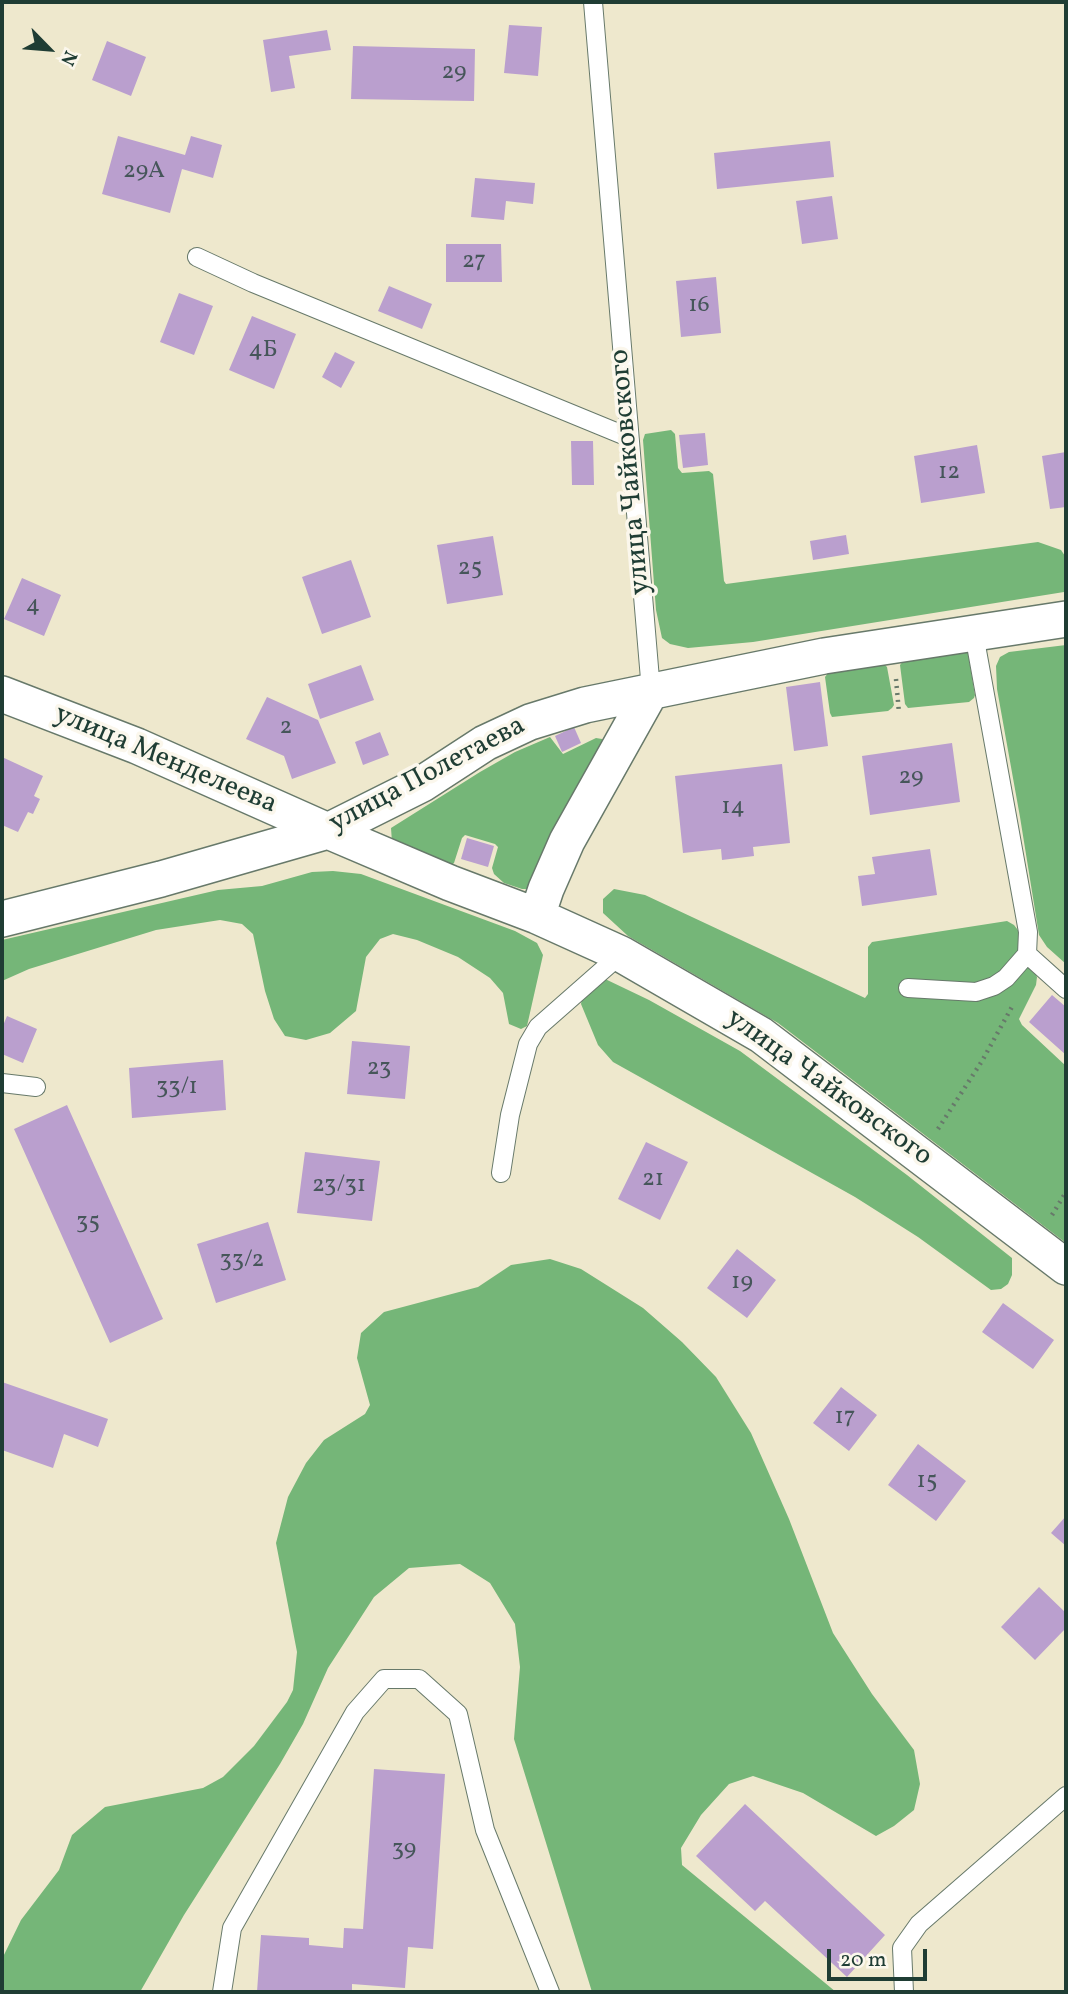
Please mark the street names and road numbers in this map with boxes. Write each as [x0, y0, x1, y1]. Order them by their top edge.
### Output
street label: улица Чайковского [605, 348, 659, 596]
street label: улица Менделеева [49, 699, 281, 823]
street label: улица Полетаева [324, 710, 532, 842]
street label: улица Чайковского [718, 1003, 938, 1175]

